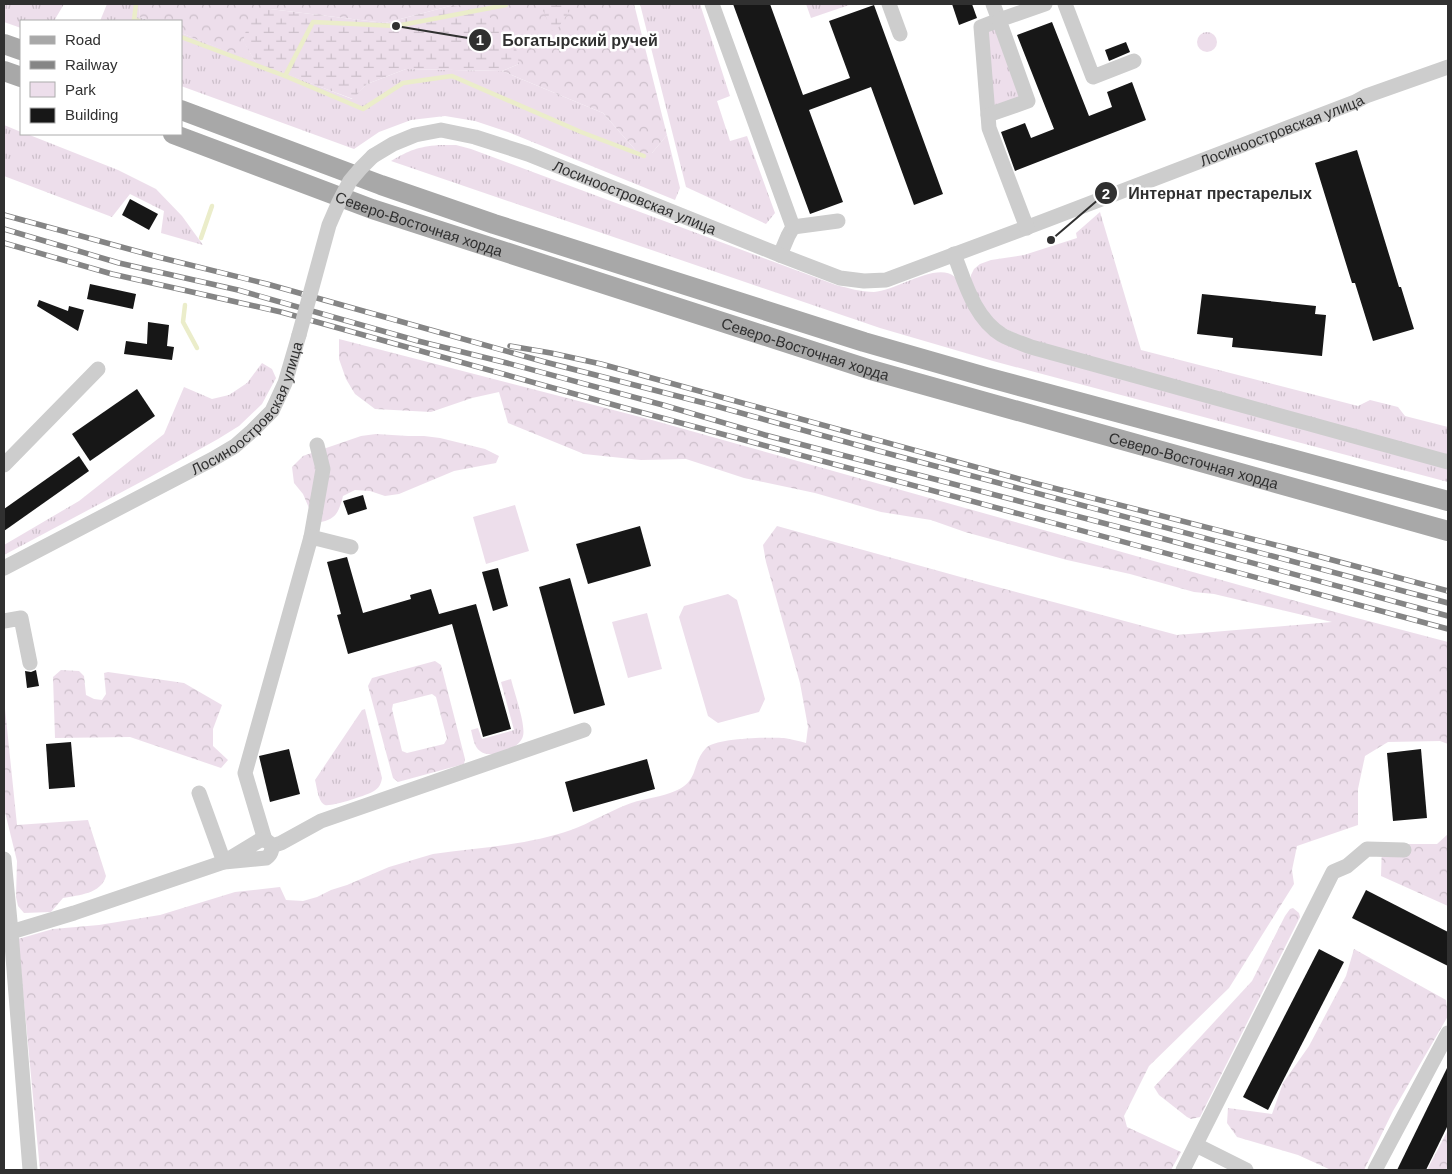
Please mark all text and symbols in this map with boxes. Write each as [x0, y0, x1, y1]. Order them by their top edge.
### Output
legend [20, 20, 182, 135]
callout: Богатырский ручей [468, 24, 668, 55]
text: Road [65, 31, 101, 48]
text: 1 [476, 31, 484, 48]
text: Богатырский ручей [502, 32, 658, 49]
text: Railway [65, 56, 118, 73]
text: Park [65, 81, 96, 98]
street label: Лосиноостровская улица [1197, 90, 1367, 169]
text: Building [65, 106, 118, 123]
street label: Лосиноостровская улица [551, 157, 719, 237]
callout: Интернат престарелых [1093, 178, 1322, 209]
text: 2 [1102, 185, 1110, 202]
text: Интернат престарелых [1128, 185, 1312, 202]
street label: Северо-Восточная хорда [333, 188, 506, 259]
street label: Северо-Восточная хорда [719, 314, 892, 383]
street label: Лосиноостровская улица [188, 339, 305, 478]
street label: Северо-Восточная хорда [1107, 428, 1281, 492]

